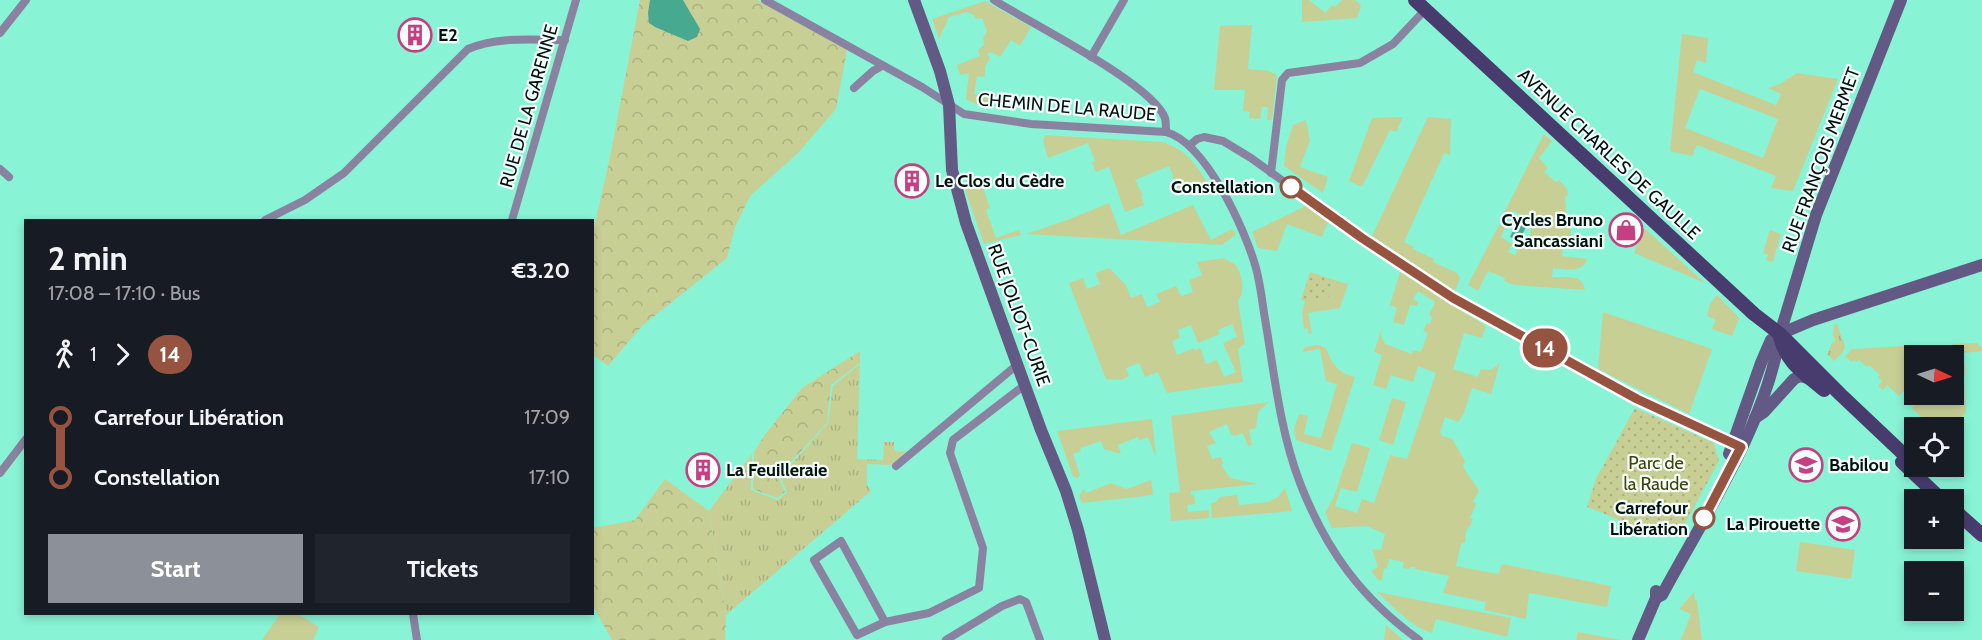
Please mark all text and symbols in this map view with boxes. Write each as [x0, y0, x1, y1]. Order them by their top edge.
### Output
building icon: E2 [397, 17, 433, 53]
street label: RUE DE LA GARENNE [495, 22, 563, 190]
place label: E2 [438, 24, 458, 46]
street label: AVENUE CHARLES DE GAULLE [1513, 64, 1705, 244]
street label: RUE FRANÇOIS MERMET [1777, 64, 1865, 255]
street label: CHEMIN DE LA RAUDE [977, 88, 1157, 126]
building icon: Le Clos du Cèdre [894, 163, 930, 199]
place label: Le Clos du Cèdre [935, 170, 1064, 192]
place label: Constellation [1171, 176, 1274, 198]
marker: Constellation [1280, 176, 1302, 198]
place label: Cycles Bruno Sancassiani [1502, 209, 1603, 252]
shop icon: Cycles Bruno Sancassiani [1608, 212, 1644, 248]
text: 2 min [48, 238, 128, 278]
street label: RUE JOLIOT-CURIE [983, 241, 1055, 389]
text: €3.20 [512, 257, 570, 284]
text: 17:08 – 17:10 · Bus [48, 281, 200, 305]
line badge: 14 [1518, 328, 1572, 368]
text: 14 [1535, 336, 1555, 361]
icon: walk [48, 338, 81, 371]
icon: forward [106, 338, 139, 371]
text: 1 [90, 342, 97, 366]
text: 14 [160, 342, 180, 367]
north arrow [1904, 345, 1964, 405]
map controls [1904, 345, 1964, 621]
text: Carrefour Libération [94, 404, 284, 431]
text: 17:09 [524, 405, 570, 429]
button: locate [1904, 417, 1964, 477]
school or university icon: Babilou [1788, 447, 1824, 483]
building icon: La Feuilleraie [685, 452, 721, 488]
park label: Parc de la Raude [1624, 452, 1688, 495]
place label: Babilou [1829, 454, 1889, 476]
place label: La Feuilleraie [726, 459, 827, 481]
text: Constellation [94, 464, 220, 491]
text: 17:10 [529, 465, 570, 489]
button: + [1904, 489, 1964, 549]
place label: Carrefour Libération [1610, 497, 1688, 540]
school or university icon: La Pirouette [1825, 506, 1861, 542]
marker: Carrefour Libération [1693, 507, 1715, 529]
place label: La Pirouette [1726, 513, 1820, 535]
button: Start [48, 534, 303, 603]
button: Tickets [315, 534, 570, 603]
button: − [1904, 561, 1964, 621]

